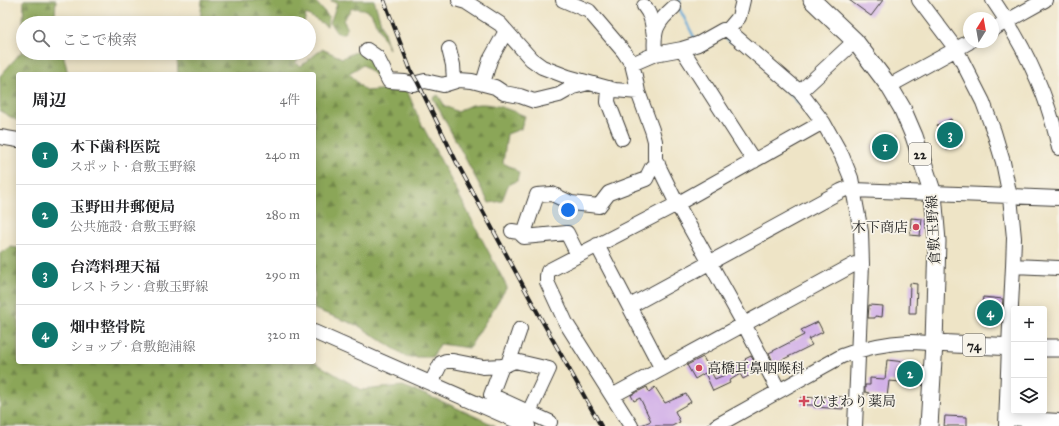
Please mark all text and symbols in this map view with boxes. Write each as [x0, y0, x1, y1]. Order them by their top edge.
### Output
north arrow [963, 12, 999, 48]
search box [16, 16, 316, 60]
icon: search [30, 27, 52, 49]
text: ここで検索 [62, 31, 137, 49]
text: 周辺 [32, 90, 66, 111]
text: 4件 [280, 92, 300, 108]
pin: 3 [937, 120, 963, 150]
pin: 1 [872, 132, 898, 162]
text: 木下歯科医院 [70, 138, 160, 156]
road number: 22 [909, 143, 931, 165]
text: 1 [42, 147, 48, 163]
text: 240 m [265, 147, 300, 163]
text: スポット · 倉敷玉野線 [70, 159, 195, 175]
street label: 倉敷玉野線 [923, 195, 944, 265]
text: 玉野田井郵便局 [70, 198, 175, 216]
your location [558, 200, 578, 220]
text: 2 [42, 207, 48, 223]
text: 280 m [265, 207, 300, 223]
text: 公共施設 · 倉敷玉野線 [70, 219, 195, 235]
place label: 木下商店 [852, 219, 908, 236]
marker: 木下商店 [911, 222, 921, 232]
text: 台湾料理天福 [70, 258, 160, 276]
text: 3 [42, 267, 48, 283]
text: 290 m [265, 267, 300, 283]
text: レストラン · 倉敷玉野線 [70, 279, 208, 295]
pin: 4 [977, 298, 1003, 328]
map controls [1011, 306, 1047, 414]
button: + [1011, 306, 1047, 342]
text: 畑中整骨院 [70, 318, 145, 336]
text: 4 [41, 327, 49, 343]
text: 320 m [267, 327, 300, 343]
road number: 74 [963, 334, 985, 356]
text: ショップ · 倉敷飽浦線 [70, 339, 195, 355]
button: − [1011, 342, 1047, 378]
pin: 2 [897, 359, 923, 389]
place label: 高橋耳鼻咽喉科 [707, 360, 805, 377]
marker: 高橋耳鼻咽喉科 [694, 363, 704, 373]
button: layers [1011, 378, 1047, 414]
place label: ひまわり薬局 [812, 393, 896, 410]
marker: ひまわり薬局 [799, 396, 809, 406]

